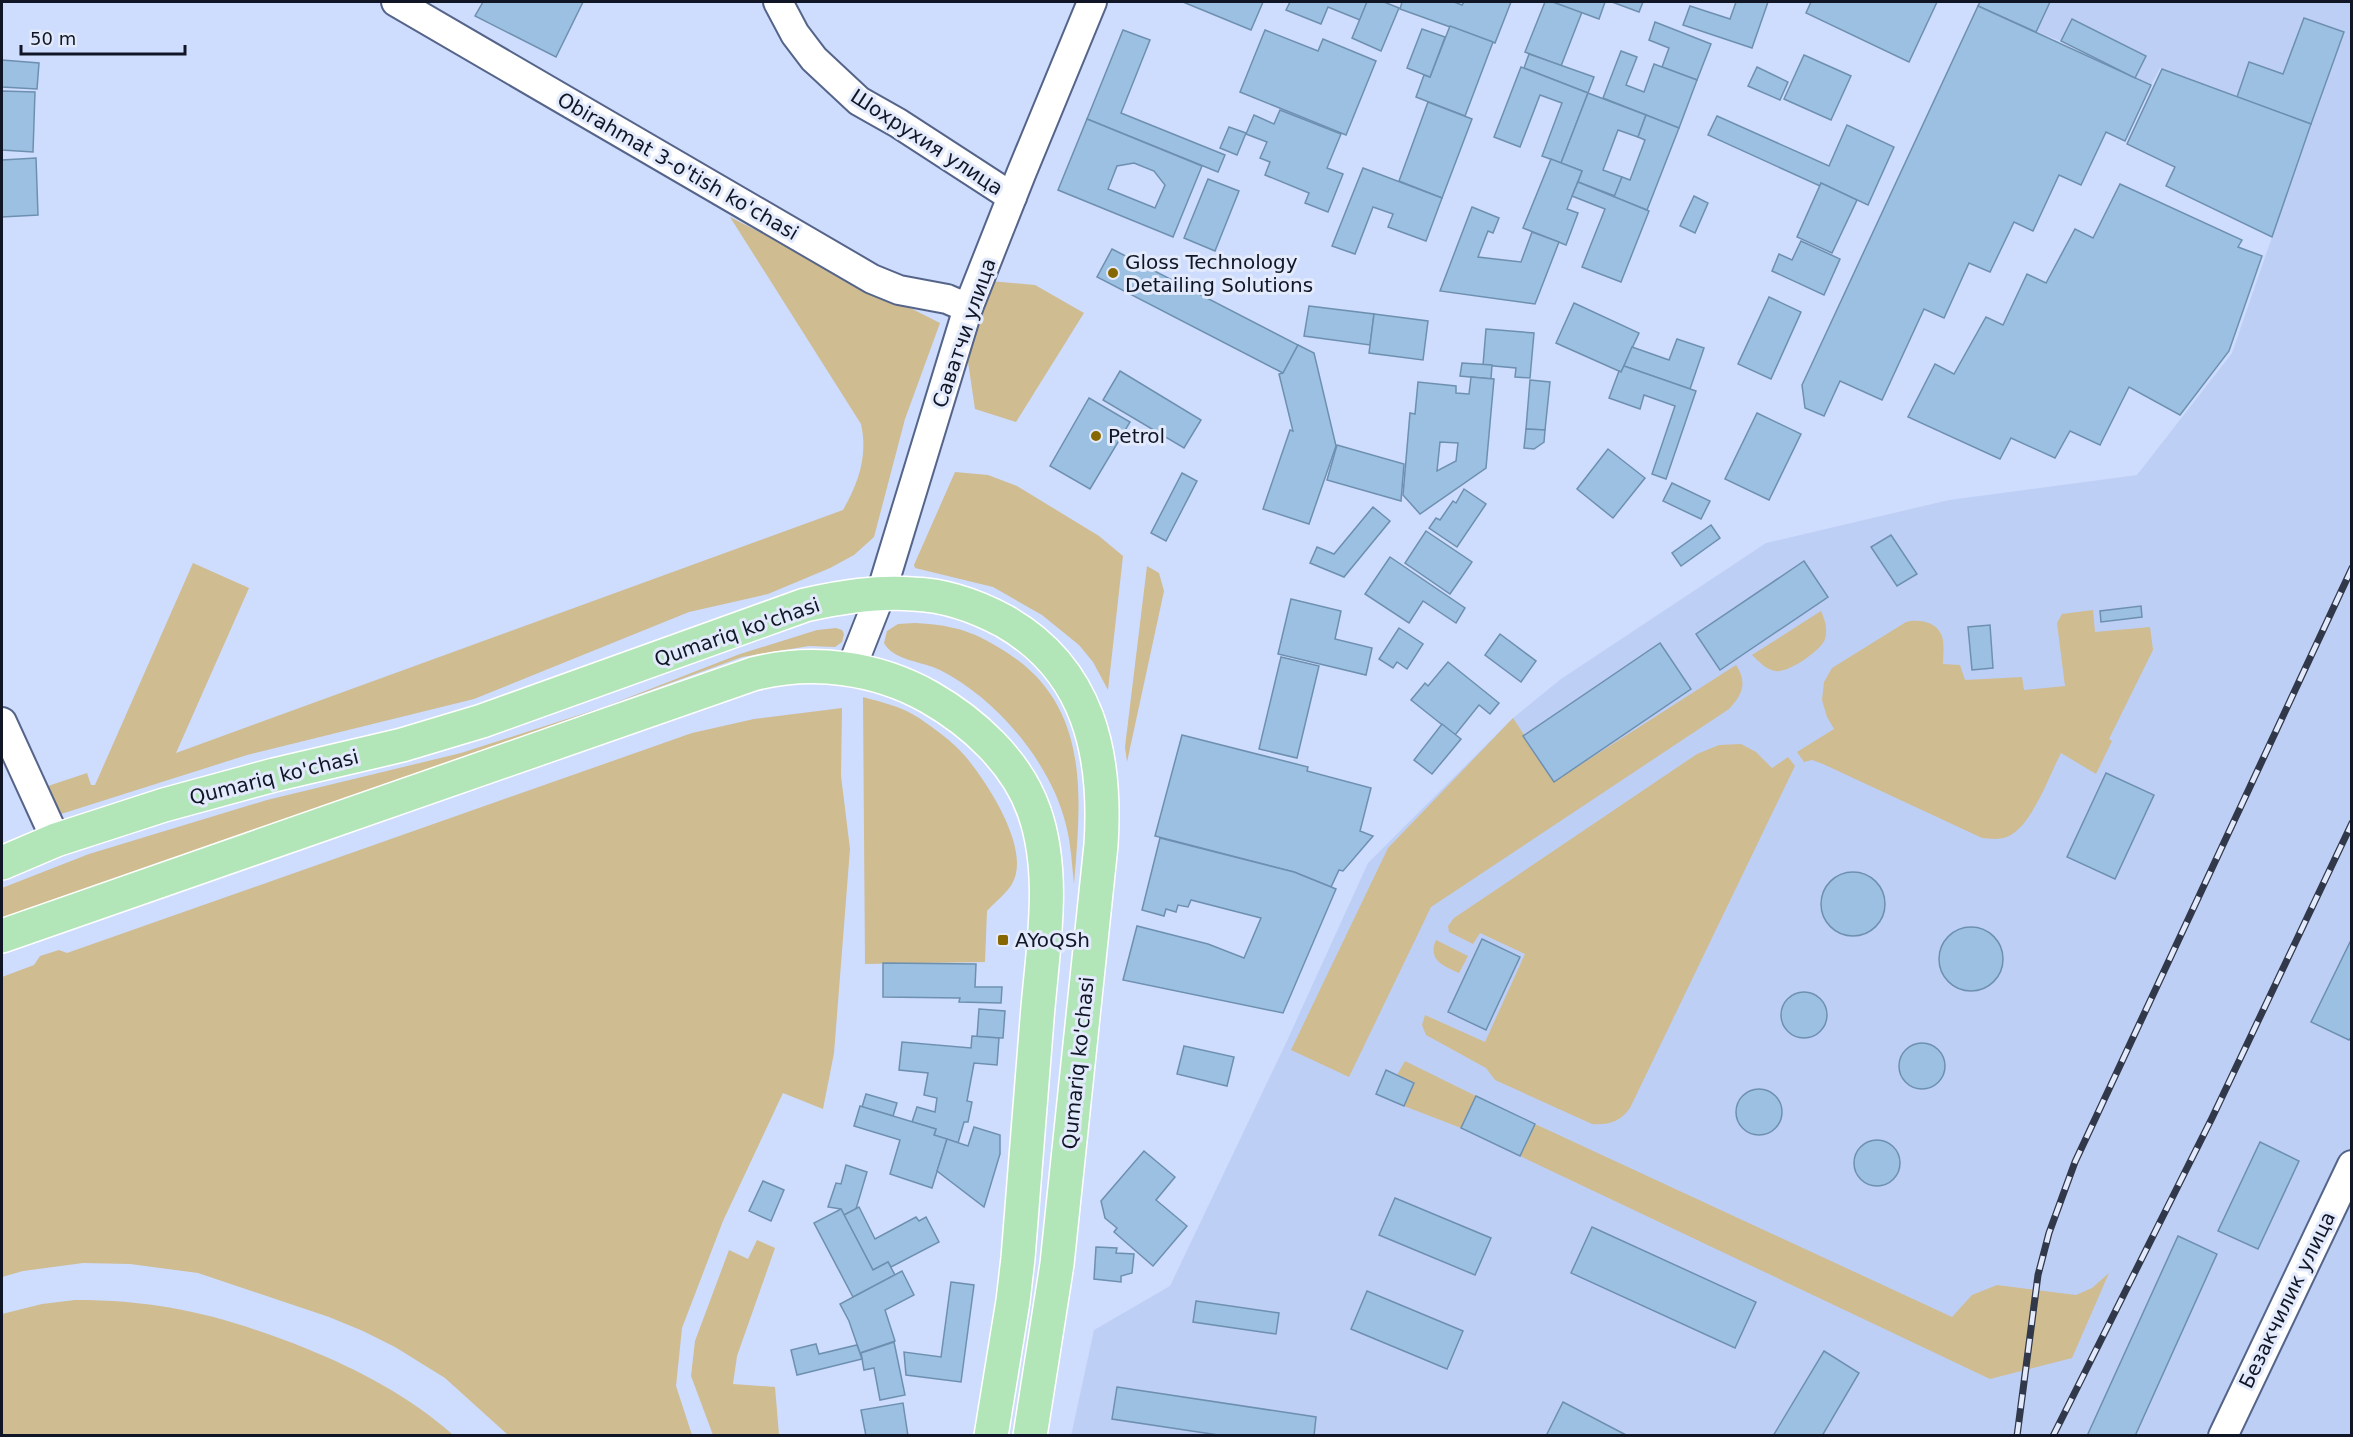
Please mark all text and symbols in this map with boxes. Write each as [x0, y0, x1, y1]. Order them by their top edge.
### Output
scale bar [21, 18, 184, 56]
text: 50 m [30, 28, 76, 49]
street label: Шохрухия улица [846, 84, 1008, 200]
street label: Obirahmat 3-o'tish ko'chasi [553, 87, 803, 245]
place label: Gloss Technology Detailing Solutions [1125, 250, 1313, 297]
street label: Саватчи улица [927, 255, 1001, 411]
marker: Gloss Technology Detailing Solutions [1106, 266, 1120, 280]
place label: Petrol [1108, 424, 1165, 448]
marker: Petrol [1089, 429, 1103, 443]
street label: Qumariq ko'chasi [651, 592, 823, 672]
street label: Qumariq ko'chasi [187, 744, 361, 810]
place label: AYoQSh [1015, 928, 1090, 952]
marker: AYoQSh [996, 933, 1010, 947]
street label: Qumariq ko'chasi [1057, 975, 1099, 1151]
street label: Безакчилик улица [2234, 1208, 2340, 1392]

